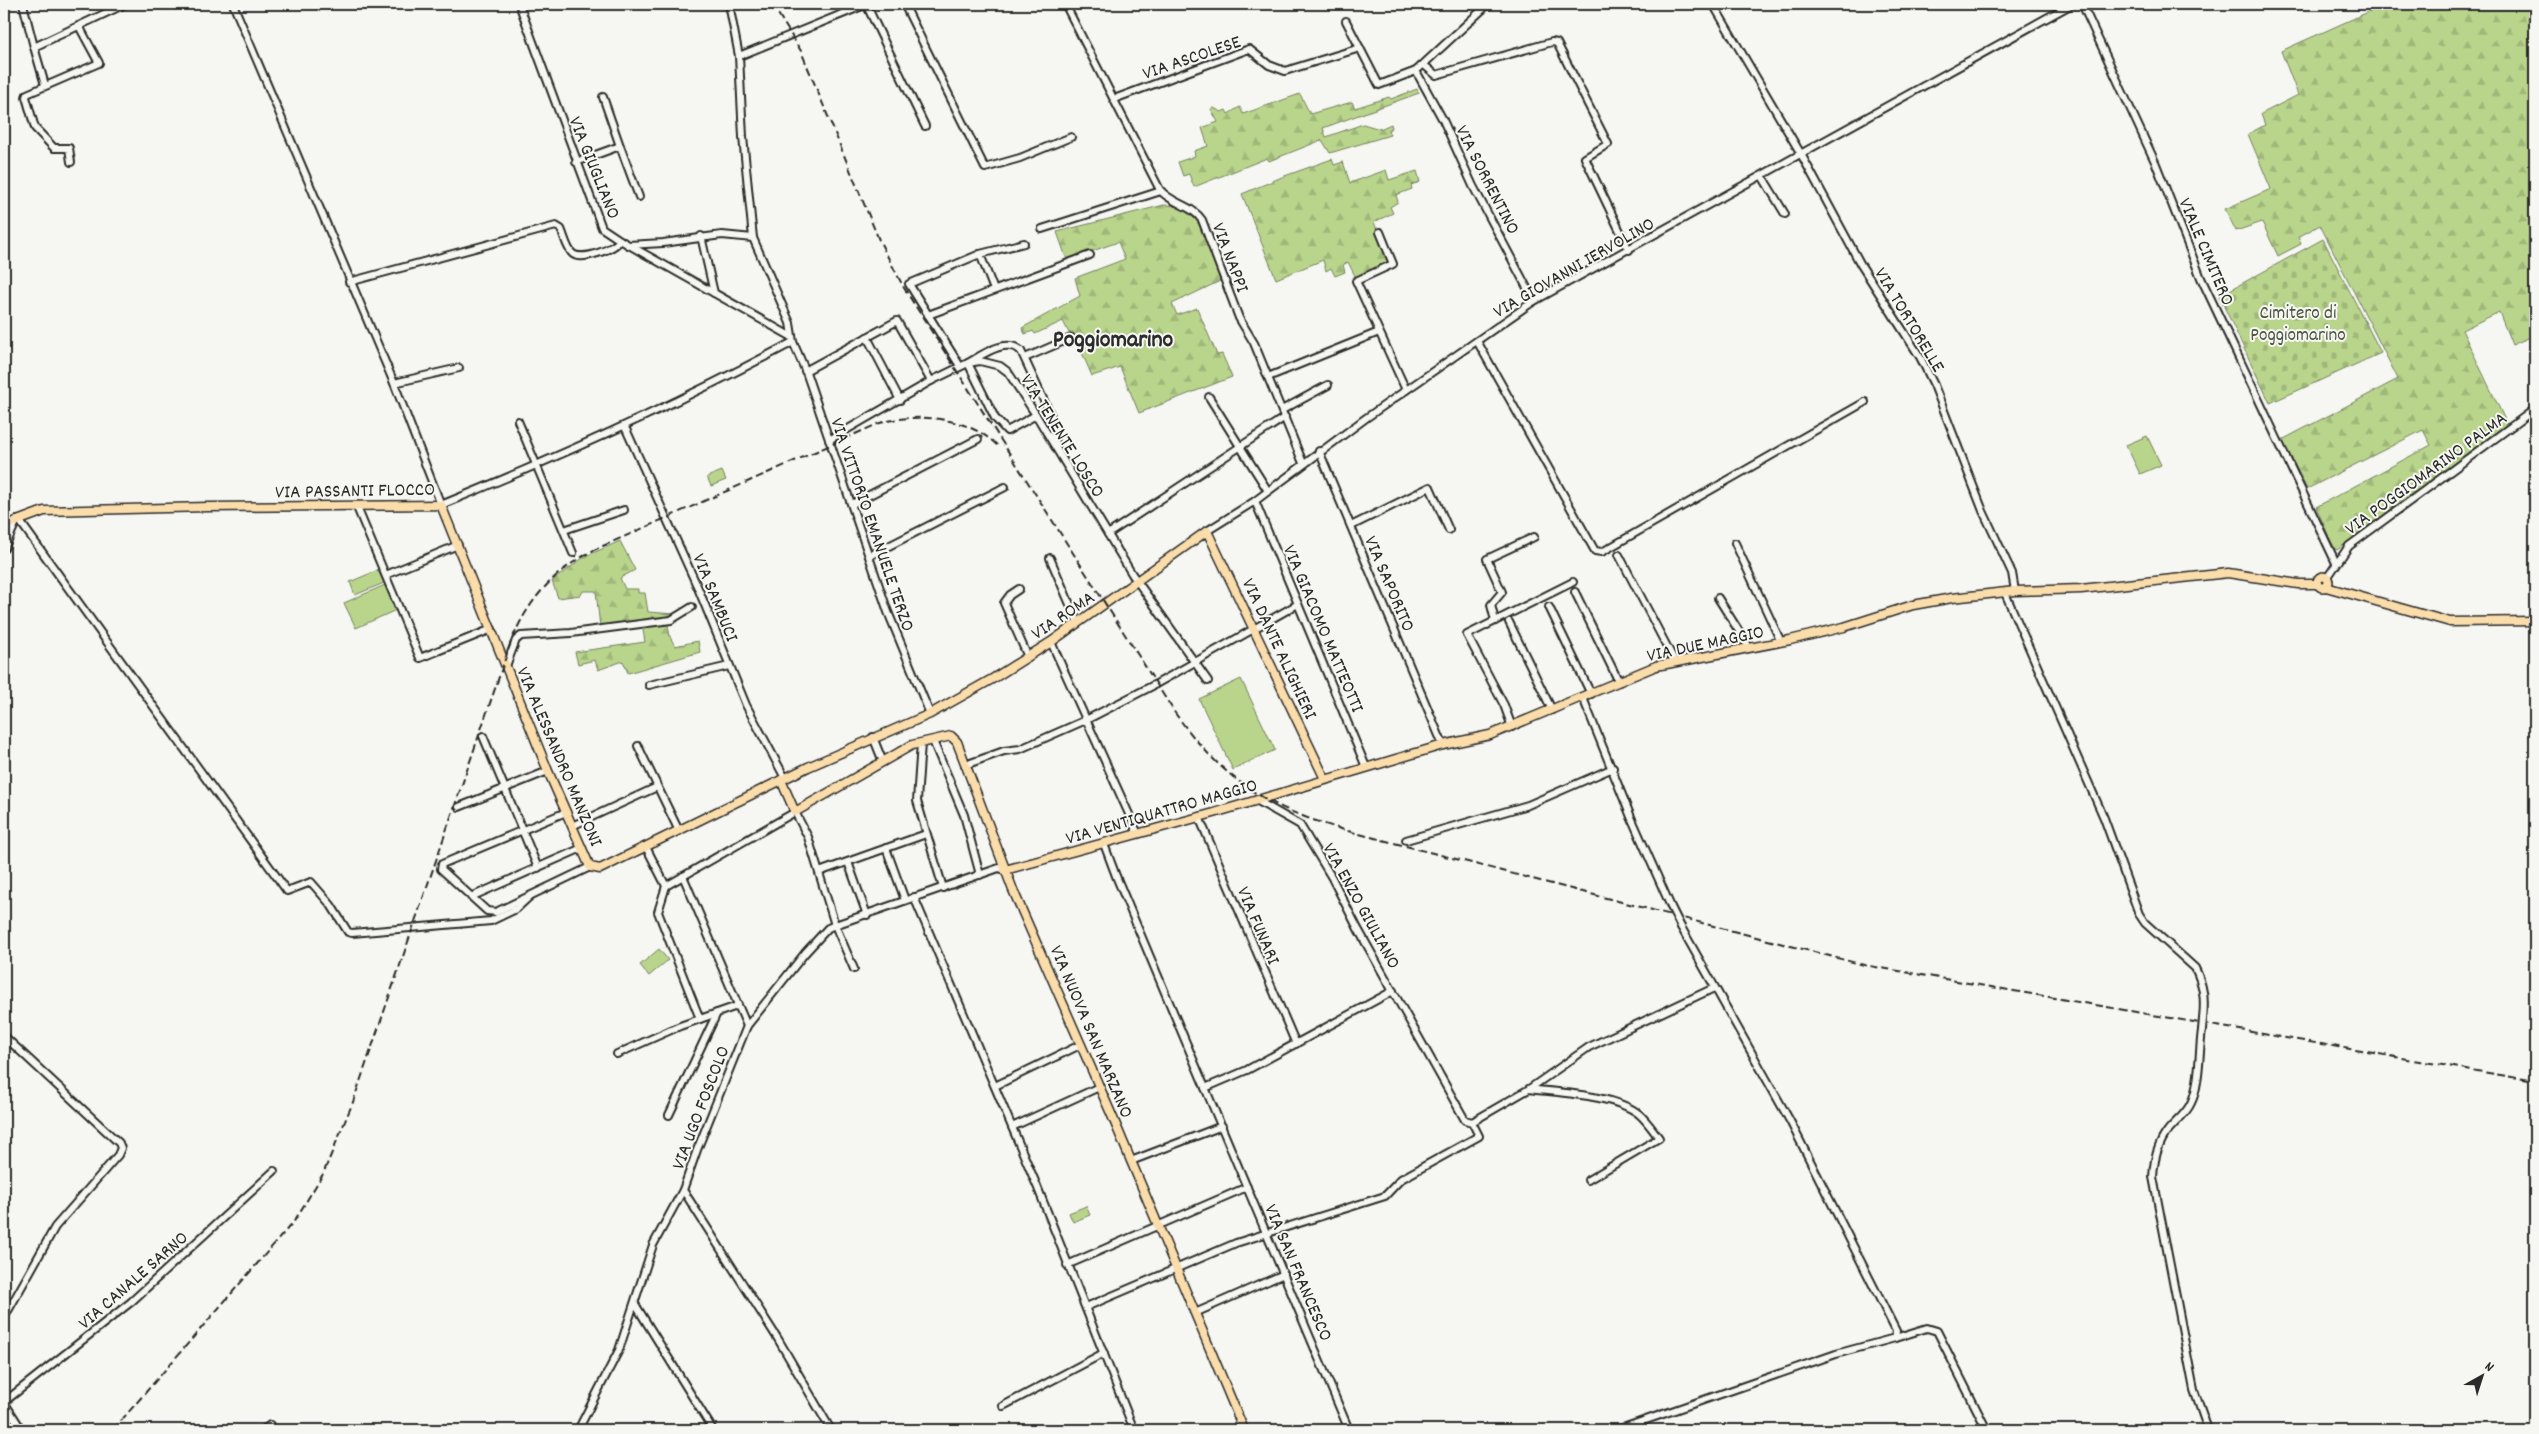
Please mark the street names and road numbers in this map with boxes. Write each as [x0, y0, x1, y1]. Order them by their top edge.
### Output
street label: VIA ASCOLESE [1139, 30, 1245, 89]
street label: VIA GIUGLIANO [560, 113, 626, 224]
street label: VIA SORRENTINO [1447, 121, 1525, 240]
street label: VIALE CIMITERO [2170, 194, 2240, 310]
street label: VIA GIOVANNI IERVOLINO [1489, 212, 1661, 326]
street label: VIA NAPPI [1203, 220, 1254, 297]
street label: VIA TORTORELLE [1866, 263, 1950, 379]
street label: VIA TENENTE LOSCO [1012, 370, 1110, 504]
street label: VIA POGGIOMARINO PALMA [2340, 407, 2514, 543]
street label: VIA VITTORIO EMANUELE TERZO [821, 415, 920, 635]
street label: VIA PASSANTI FLOCCO [275, 478, 435, 507]
street label: VIA SAPORITO [1355, 532, 1420, 636]
street label: VIA GIACOMO MATTEOTTI [1274, 541, 1369, 717]
street label: VIA SAMBUCI [684, 550, 744, 647]
street label: VIA DANTE ALIGHIERI [1233, 574, 1322, 725]
street label: VIA ROMA [1027, 586, 1101, 648]
street label: VIA DUE MAGGIO [1645, 620, 1767, 671]
street label: VIA ALESSANDRO MANZONI [508, 663, 608, 851]
street label: VIA VENTIQUATTRO MAGGIO [1063, 773, 1261, 854]
street label: VIA ENZO GIULIANO [1314, 839, 1406, 975]
street label: VIA FUNARI [1228, 883, 1285, 970]
street label: VIA NUOVA SAN MARZANO [1041, 942, 1138, 1123]
street label: VIA UGO FOSCOLO [666, 1043, 738, 1174]
street label: VIA SAN FRANCESCO [1256, 1201, 1338, 1346]
street label: VIA CANALE SARNO [73, 1226, 195, 1337]

